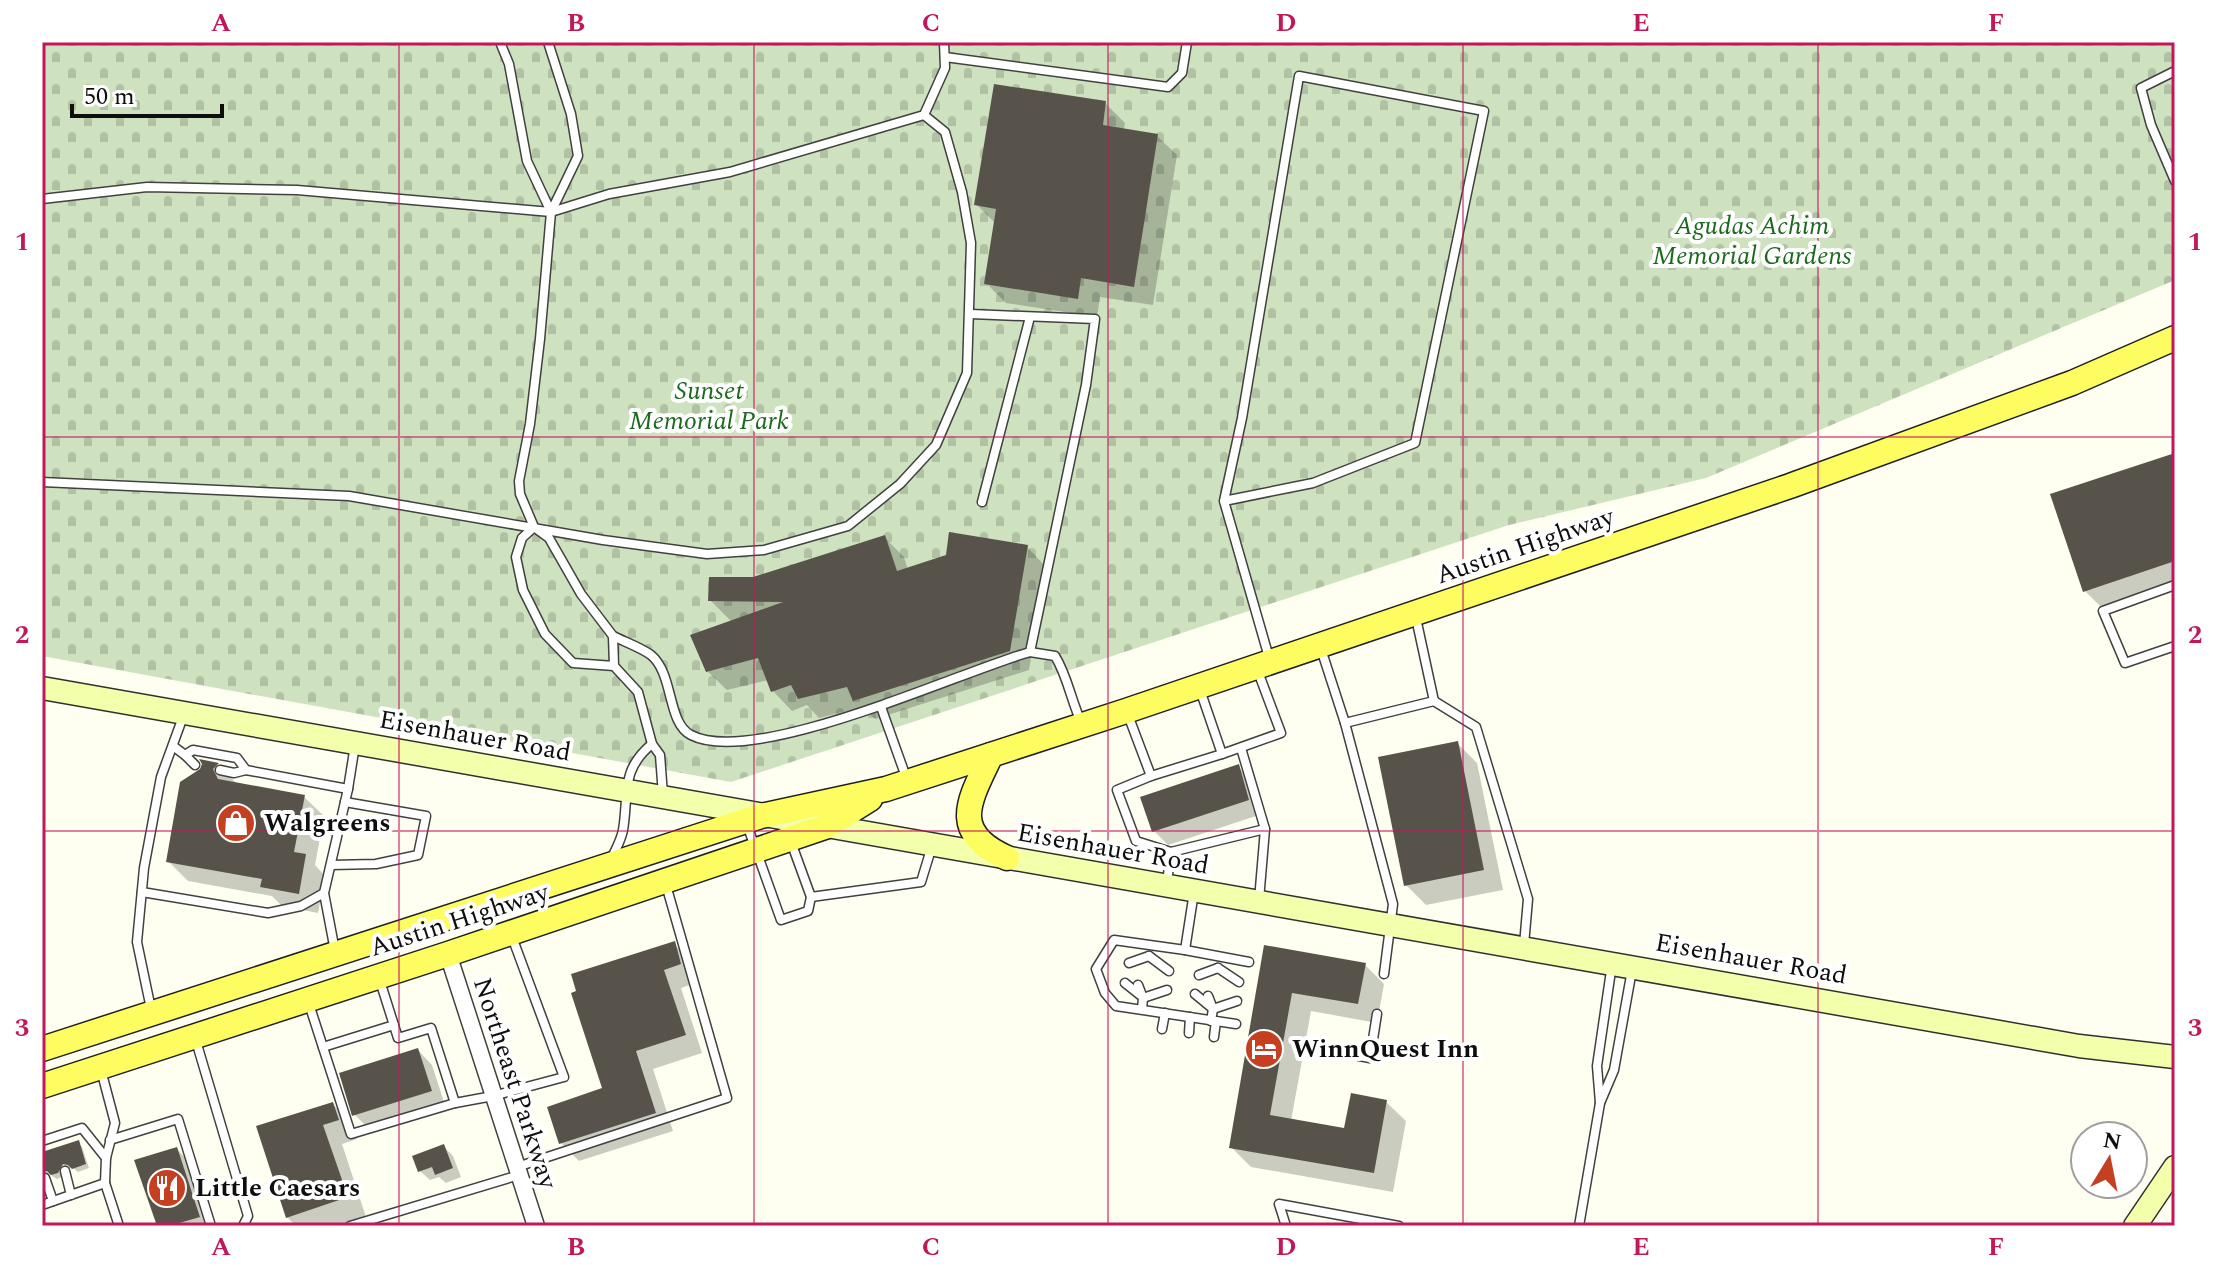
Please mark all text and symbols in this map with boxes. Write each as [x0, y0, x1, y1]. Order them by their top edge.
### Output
text: A [211, 3, 231, 43]
text: B [567, 3, 585, 43]
text: C [922, 3, 940, 43]
text: D [1276, 3, 1296, 43]
text: E [1632, 3, 1650, 43]
text: F [1988, 3, 2004, 43]
scale bar [72, 68, 222, 118]
text: 50 m [84, 79, 135, 115]
park label: Agudas Achim Memorial Gardens [1653, 206, 1851, 276]
text: 1 [15, 222, 29, 262]
text: 1 [2188, 222, 2202, 262]
park label: Sunset Memorial Park [629, 371, 789, 441]
street label: Austin Highway [1430, 496, 1621, 595]
text: 2 [15, 615, 29, 655]
text: 2 [2188, 615, 2202, 655]
street label: Eisenhauer Road [376, 699, 574, 773]
shop icon: Walgreens [215, 802, 257, 844]
place label: Walgreens [264, 803, 391, 843]
street label: Eisenhauer Road [1014, 812, 1212, 886]
street label: Austin Highway [364, 872, 555, 968]
street label: Eisenhauer Road [1652, 922, 1850, 996]
street label: Northeast Parkway [462, 972, 568, 1195]
text: 3 [15, 1008, 29, 1048]
text: 3 [2188, 1008, 2202, 1048]
hotel icon: WinnQuest Inn [1243, 1028, 1285, 1070]
place label: WinnQuest Inn [1292, 1029, 1479, 1069]
north arrow [2069, 1120, 2149, 1200]
text: N [2101, 1124, 2124, 1160]
restaurant icon: Little Caesars [146, 1167, 188, 1209]
place label: Little Caesars [195, 1168, 360, 1208]
text: A [211, 1227, 231, 1267]
text: B [567, 1227, 585, 1267]
text: C [922, 1227, 940, 1267]
text: D [1276, 1227, 1296, 1267]
text: E [1632, 1227, 1650, 1267]
text: F [1988, 1227, 2004, 1267]

